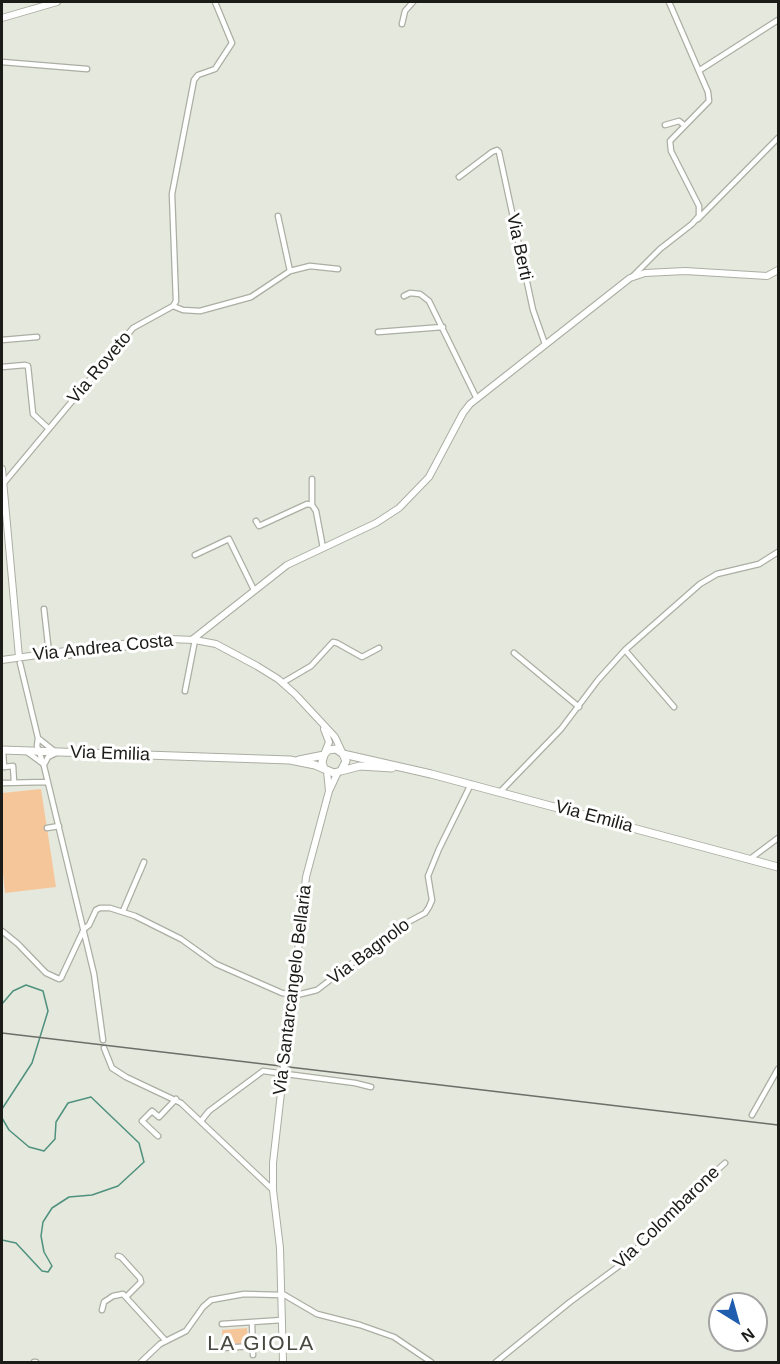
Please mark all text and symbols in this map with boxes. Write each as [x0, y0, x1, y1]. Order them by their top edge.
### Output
street label: Via Berti [501, 212, 537, 282]
street label: Via Roveto [64, 327, 136, 409]
street label: Via Andrea Costa [32, 630, 174, 666]
street label: Via Emilia [70, 742, 150, 766]
street label: Via Emilia [553, 796, 635, 838]
street label: Via Santarcangelo Bellaria [269, 884, 317, 1096]
street label: Via Bagnolo [324, 914, 414, 990]
street label: Via Colombarone [610, 1162, 724, 1274]
north arrow [708, 1292, 768, 1352]
text: N [738, 1325, 758, 1345]
district label: LA GIOLA [207, 1331, 315, 1357]

